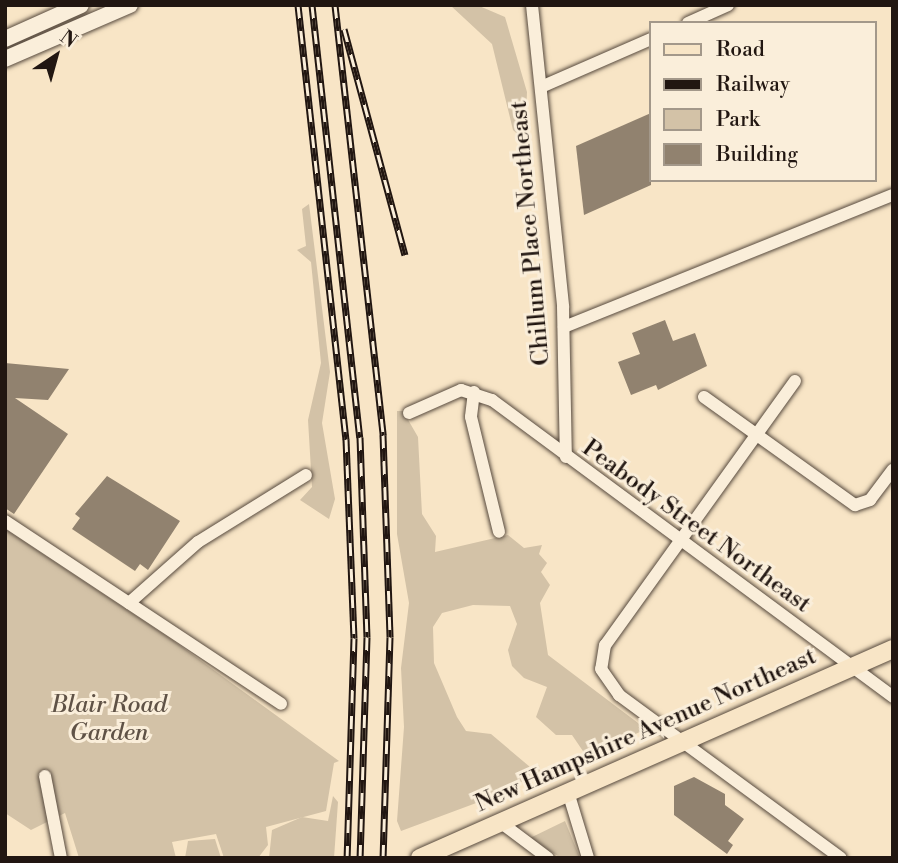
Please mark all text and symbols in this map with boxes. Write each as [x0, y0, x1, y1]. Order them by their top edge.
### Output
north arrow [21, 21, 91, 91]
legend [650, 21, 877, 182]
text: N [55, 25, 81, 53]
text: Road [716, 37, 765, 63]
text: Railway [716, 72, 790, 98]
street label: Chillum Place Northeast [505, 99, 557, 367]
text: Park [716, 107, 760, 133]
text: Building [716, 142, 798, 168]
street label: Peabody Street Northeast [576, 434, 816, 620]
street label: New Hampshire Avenue Northeast [471, 643, 821, 819]
park label: Blair Road Garden [51, 692, 167, 748]

